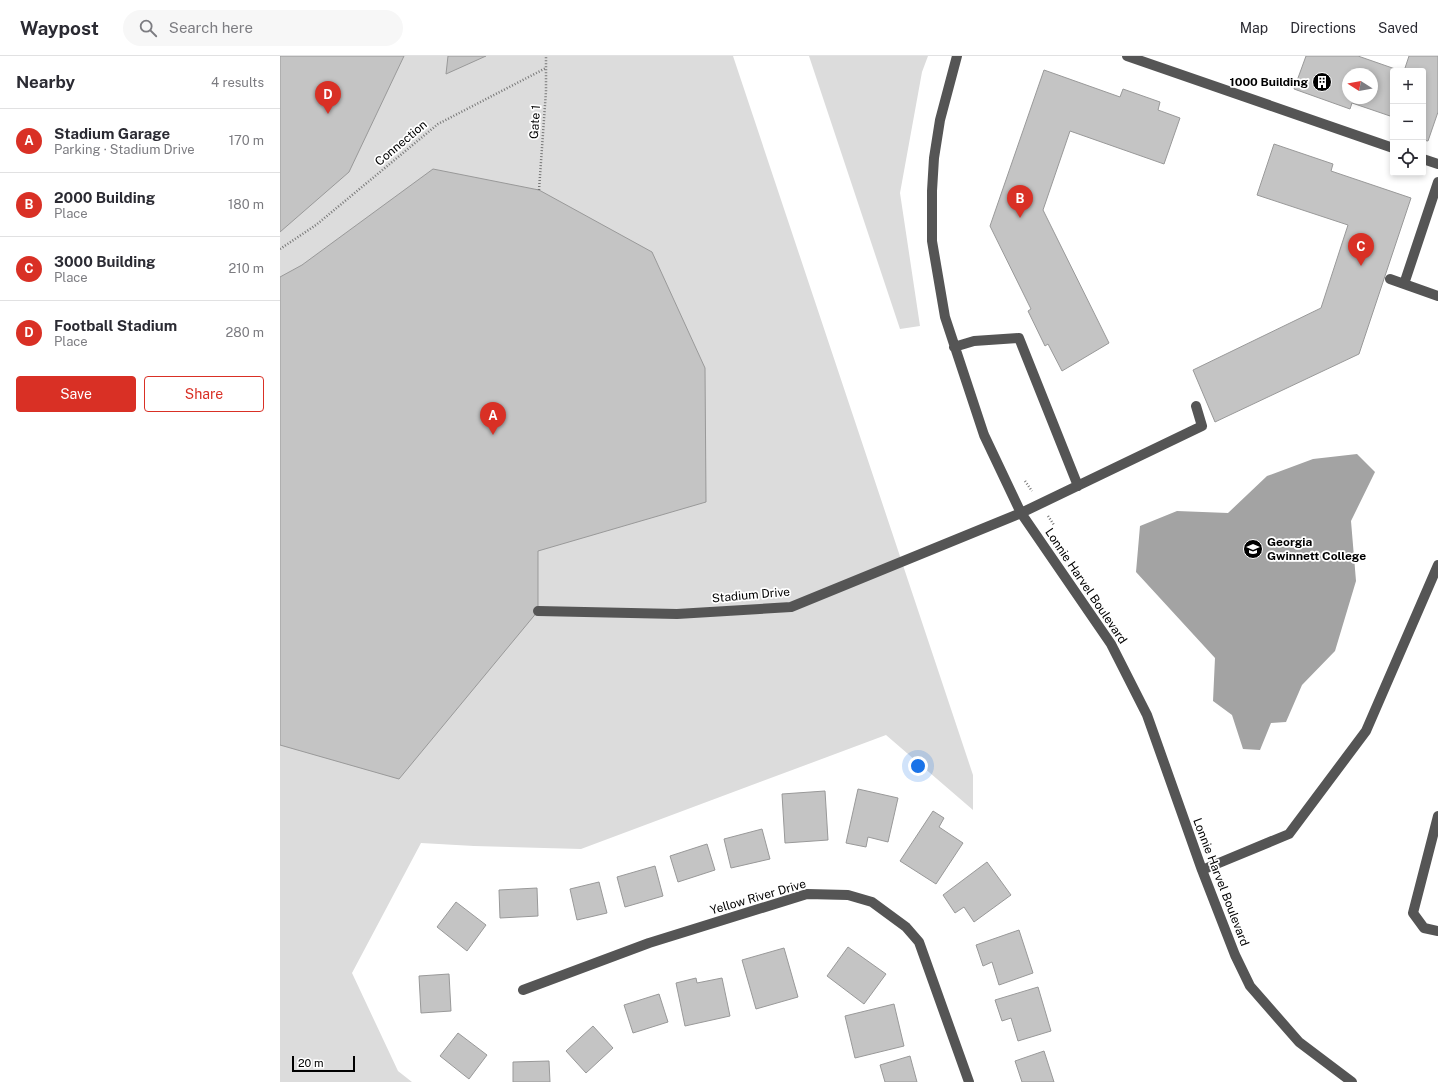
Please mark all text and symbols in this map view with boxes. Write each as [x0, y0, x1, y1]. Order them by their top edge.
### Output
search box [123, 10, 403, 46]
text: Waypost [20, 17, 99, 39]
icon: search [137, 17, 159, 39]
text: Search here [169, 19, 253, 36]
text: Map [1240, 20, 1268, 36]
text: Directions [1290, 20, 1356, 36]
text: Saved [1378, 20, 1418, 36]
north arrow [1342, 68, 1378, 104]
map controls [1390, 68, 1426, 176]
button: + [1390, 68, 1426, 104]
building icon: 1000 Building [1311, 71, 1333, 93]
text: Nearby [16, 72, 75, 92]
text: 4 results [211, 75, 264, 90]
place label: 1000 Building [1230, 75, 1308, 89]
pin: D [315, 81, 341, 114]
street label: Gate 1 [527, 104, 543, 140]
button: − [1390, 104, 1426, 140]
street label: Connection [372, 117, 430, 169]
text: Stadium Garage [54, 125, 170, 142]
text: A [24, 133, 34, 148]
text: 170 m [229, 133, 264, 148]
button: locate [1390, 140, 1426, 176]
text: Parking · Stadium Drive [54, 142, 195, 157]
pin: B [1007, 185, 1033, 218]
text: 2000 Building [54, 189, 155, 206]
text: B [25, 197, 33, 212]
text: 180 m [228, 197, 264, 212]
text: Place [54, 206, 88, 221]
pin: C [1348, 233, 1374, 266]
text: 3000 Building [54, 253, 156, 270]
text: C [24, 261, 34, 276]
text: 210 m [229, 261, 264, 276]
text: Place [54, 270, 88, 285]
text: Football Stadium [54, 317, 177, 334]
text: D [24, 325, 34, 340]
text: 280 m [226, 325, 264, 340]
text: Place [54, 334, 88, 349]
button: Save [16, 376, 136, 412]
button: Share [144, 376, 264, 412]
pin: A [480, 402, 506, 435]
street label: Lonnie Harvel Boulevard [1042, 526, 1130, 646]
place label: Georgia Gwinnett College [1267, 535, 1366, 563]
school or university icon: Georgia Gwinnett College [1242, 538, 1264, 560]
street label: Stadium Drive [711, 585, 791, 605]
your location [908, 756, 928, 776]
street label: Lonnie Harvel Boulevard [1190, 816, 1252, 948]
street label: Yellow River Drive [708, 877, 808, 917]
scale bar [292, 1054, 355, 1073]
text: 20 m [298, 1057, 323, 1069]

